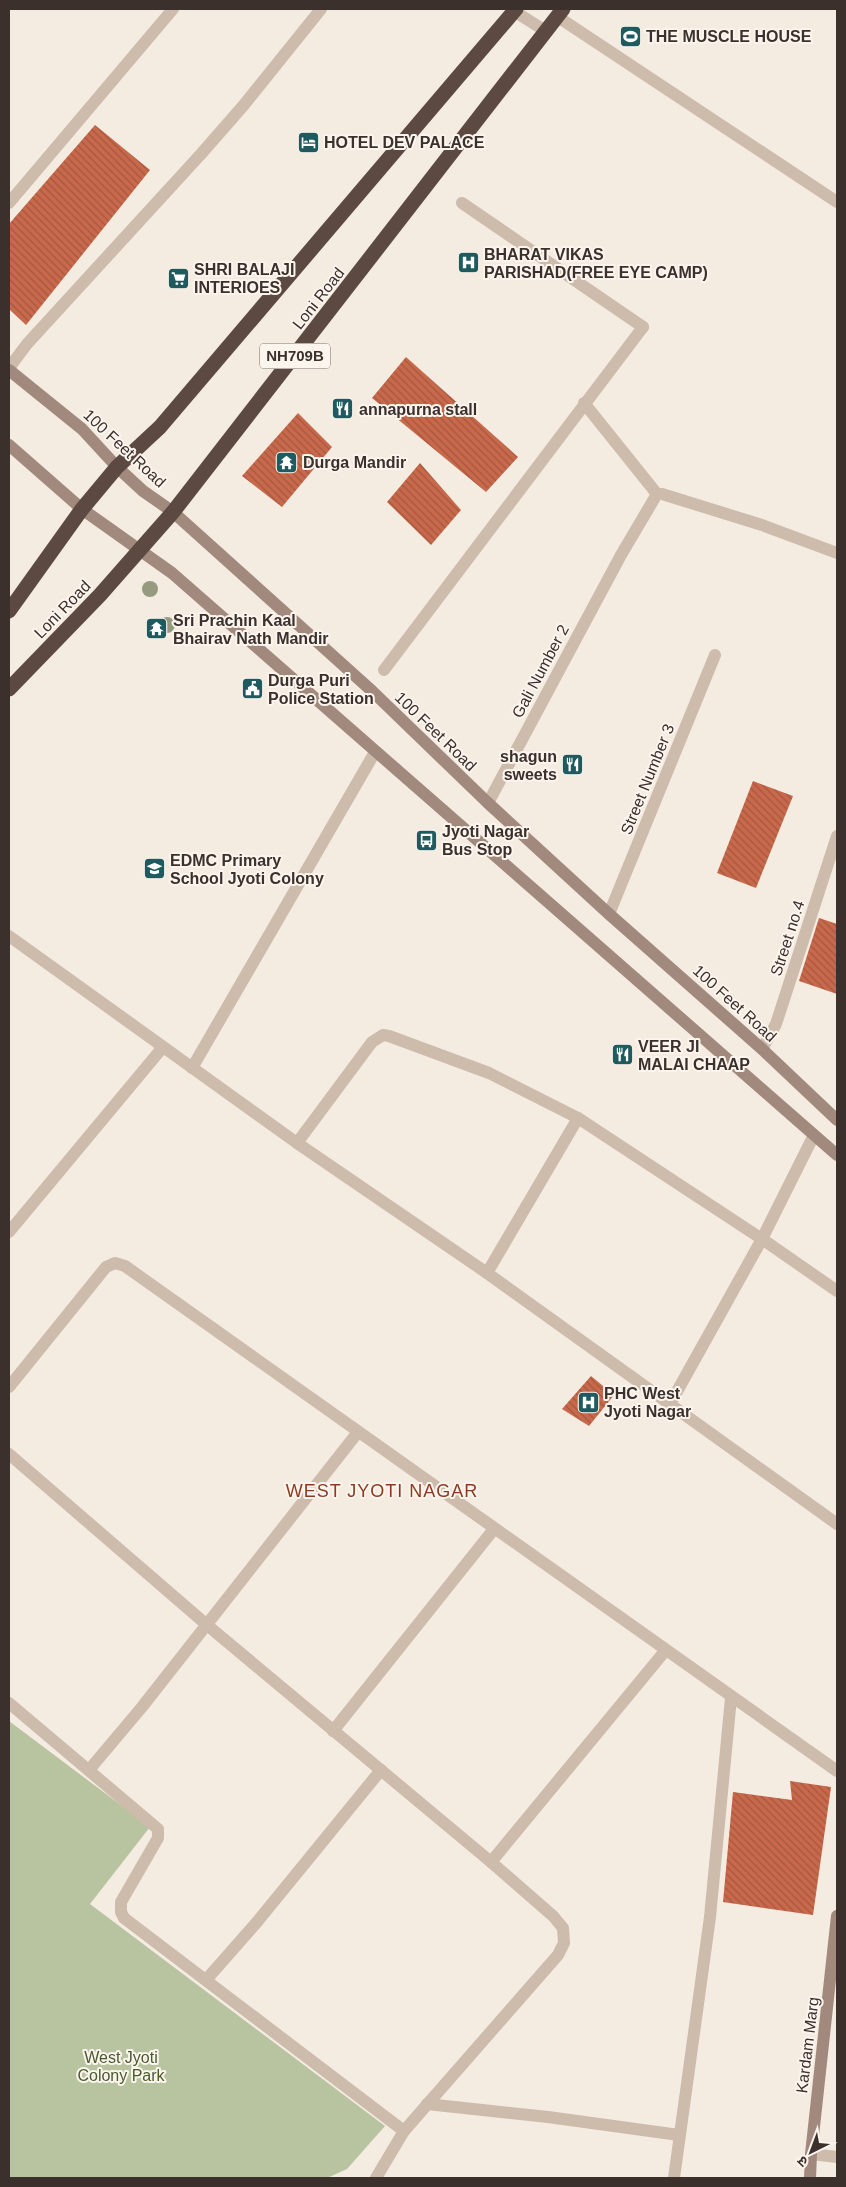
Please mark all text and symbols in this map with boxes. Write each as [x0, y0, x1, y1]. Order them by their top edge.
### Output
sports icon: THE MUSCLE HOUSE [618, 24, 642, 48]
place label: THE MUSCLE HOUSE [646, 28, 812, 45]
hotel icon: HOTEL DEV PALACE [296, 130, 320, 154]
place label: HOTEL DEV PALACE [324, 134, 485, 151]
place label: BHARAT VIKAS PARISHAD(FREE EYE CAMP) [484, 246, 708, 281]
hospital icon: BHARAT VIKAS PARISHAD(FREE EYE CAMP) [456, 251, 480, 275]
place label: SHRI BALAJI INTERIOES [194, 261, 294, 296]
street label: Loni Road [289, 264, 348, 332]
supermarket icon: SHRI BALAJI INTERIOES [166, 266, 190, 290]
road number: NH709B [260, 344, 330, 368]
restaurant icon: annapurna stall [331, 397, 355, 421]
place label: annapurna stall [359, 401, 477, 418]
street label: 100 Feet Road [80, 406, 169, 491]
temple icon: Durga Mandir [275, 450, 299, 474]
place label: Durga Mandir [303, 454, 406, 471]
street label: Loni Road [31, 577, 94, 641]
place label: Sri Prachin Kaal Bhairav Nath Mandir [173, 612, 329, 647]
temple icon: Sri Prachin Kaal Bhairav Nath Mandir [145, 617, 169, 641]
street label: Gali Number 2 [509, 622, 572, 721]
place label: Durga Puri Police Station [268, 672, 374, 707]
public building icon: Durga Puri Police Station [240, 677, 264, 701]
street label: 100 Feet Road [392, 688, 480, 774]
street label: Street Number 3 [618, 721, 677, 837]
place label: shagun sweets [500, 748, 557, 783]
restaurant icon: shagun sweets [561, 753, 585, 777]
place label: Jyoti Nagar Bus Stop [442, 823, 529, 858]
bus stop icon: Jyoti Nagar Bus Stop [414, 828, 438, 852]
place label: EDMC Primary School Jyoti Colony [170, 852, 324, 887]
school or university icon: EDMC Primary School Jyoti Colony [142, 857, 166, 881]
street label: Street no.4 [767, 898, 808, 978]
street label: 100 Feet Road [690, 962, 780, 1045]
place label: VEER JI MALAI CHAAP [638, 1038, 750, 1073]
restaurant icon: VEER JI MALAI CHAAP [610, 1043, 634, 1067]
place label: PHC West Jyoti Nagar [604, 1385, 691, 1420]
hospital icon: PHC West Jyoti Nagar [576, 1390, 600, 1414]
district label: WEST JYOTI NAGAR [286, 1481, 478, 1501]
street label: Kardam Marg [793, 1996, 822, 2094]
park label: West Jyoti Colony Park [77, 2049, 166, 2084]
north arrow [786, 2127, 836, 2177]
text: उ [793, 2152, 811, 2170]

